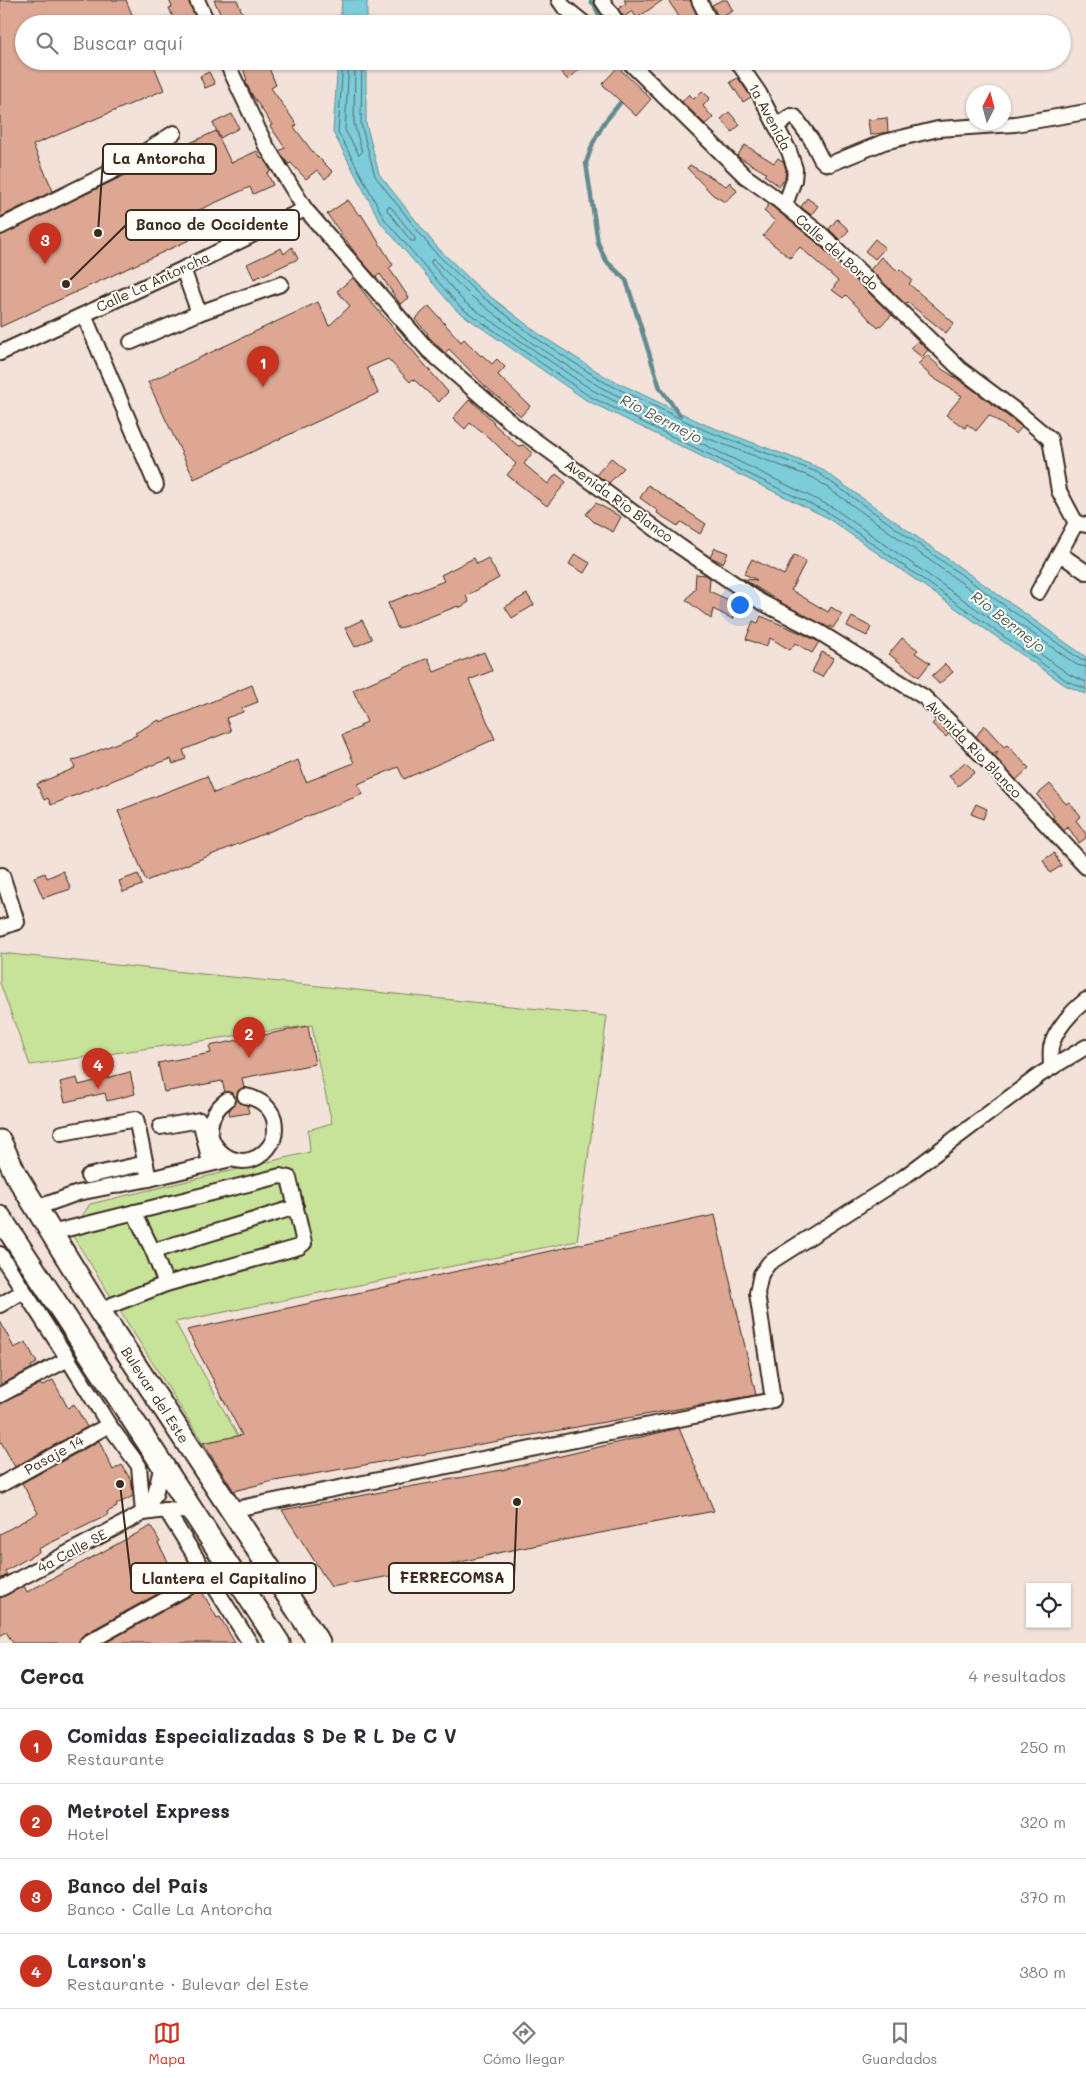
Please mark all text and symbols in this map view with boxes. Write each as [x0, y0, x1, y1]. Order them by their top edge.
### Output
search box [15, 15, 1071, 70]
icon: search [33, 29, 61, 57]
text: Buscar aquí [73, 30, 183, 55]
street label: 1a Avenida [745, 80, 796, 154]
north arrow [966, 85, 1011, 130]
callout: La Antorcha [103, 144, 216, 174]
text: La Antorcha [113, 148, 205, 168]
street label: Calle del Bordo [792, 209, 883, 294]
callout: Banco de Occidente [126, 210, 299, 240]
text: Banco de Occidente [135, 214, 289, 234]
pin: 3 [29, 223, 61, 264]
street label: Calle La Antorcha [93, 247, 213, 316]
pin: 1 [247, 346, 279, 387]
water label: Río Bermejo [617, 389, 706, 447]
street label: Avenida Río Blanco [561, 455, 677, 546]
water label: Río Bermejo [967, 586, 1050, 657]
your location [727, 592, 753, 618]
street label: Avenida Río Blanco [922, 695, 1026, 802]
pin: 2 [233, 1017, 265, 1058]
pin: 4 [82, 1048, 114, 1089]
street label: Bulevar del Este [117, 1343, 194, 1447]
street label: Pasaje 14 [21, 1430, 88, 1479]
street label: 4a Calle SE [34, 1524, 110, 1577]
callout: Llantera el Capitalino [131, 1563, 316, 1593]
callout: FERRECOMSA [389, 1563, 514, 1593]
text: FERRECOMSA [400, 1567, 504, 1587]
text: Llantera el Capitalino [142, 1568, 306, 1588]
map controls [1026, 1583, 1071, 1628]
button: locate [1026, 1583, 1071, 1628]
text: Cerca [20, 1662, 85, 1689]
text: 4 resultados [969, 1665, 1066, 1686]
text: Comidas Especializadas S De R L De C V [67, 1723, 456, 1748]
text: 1 [32, 1736, 40, 1757]
text: 250 m [1020, 1736, 1066, 1757]
text: Restaurante [67, 1748, 165, 1769]
text: Metrotel Express [67, 1798, 230, 1823]
text: 2 [32, 1811, 40, 1832]
text: 320 m [1020, 1811, 1066, 1832]
text: Hotel [67, 1823, 109, 1844]
text: Banco del Pais [67, 1873, 208, 1898]
text: 3 [31, 1886, 41, 1907]
text: 370 m [1020, 1886, 1066, 1907]
text: Banco · Calle La Antorcha [67, 1898, 273, 1919]
text: Larson's [67, 1948, 146, 1973]
text: 4 [31, 1961, 41, 1982]
text: 380 m [1019, 1961, 1066, 1982]
text: Restaurante · Bulevar del Este [67, 1973, 309, 1994]
tab: Mapa [149, 2019, 186, 2068]
tab: Cómo llegar [483, 2019, 565, 2068]
tab: Guardados [862, 2019, 937, 2068]

